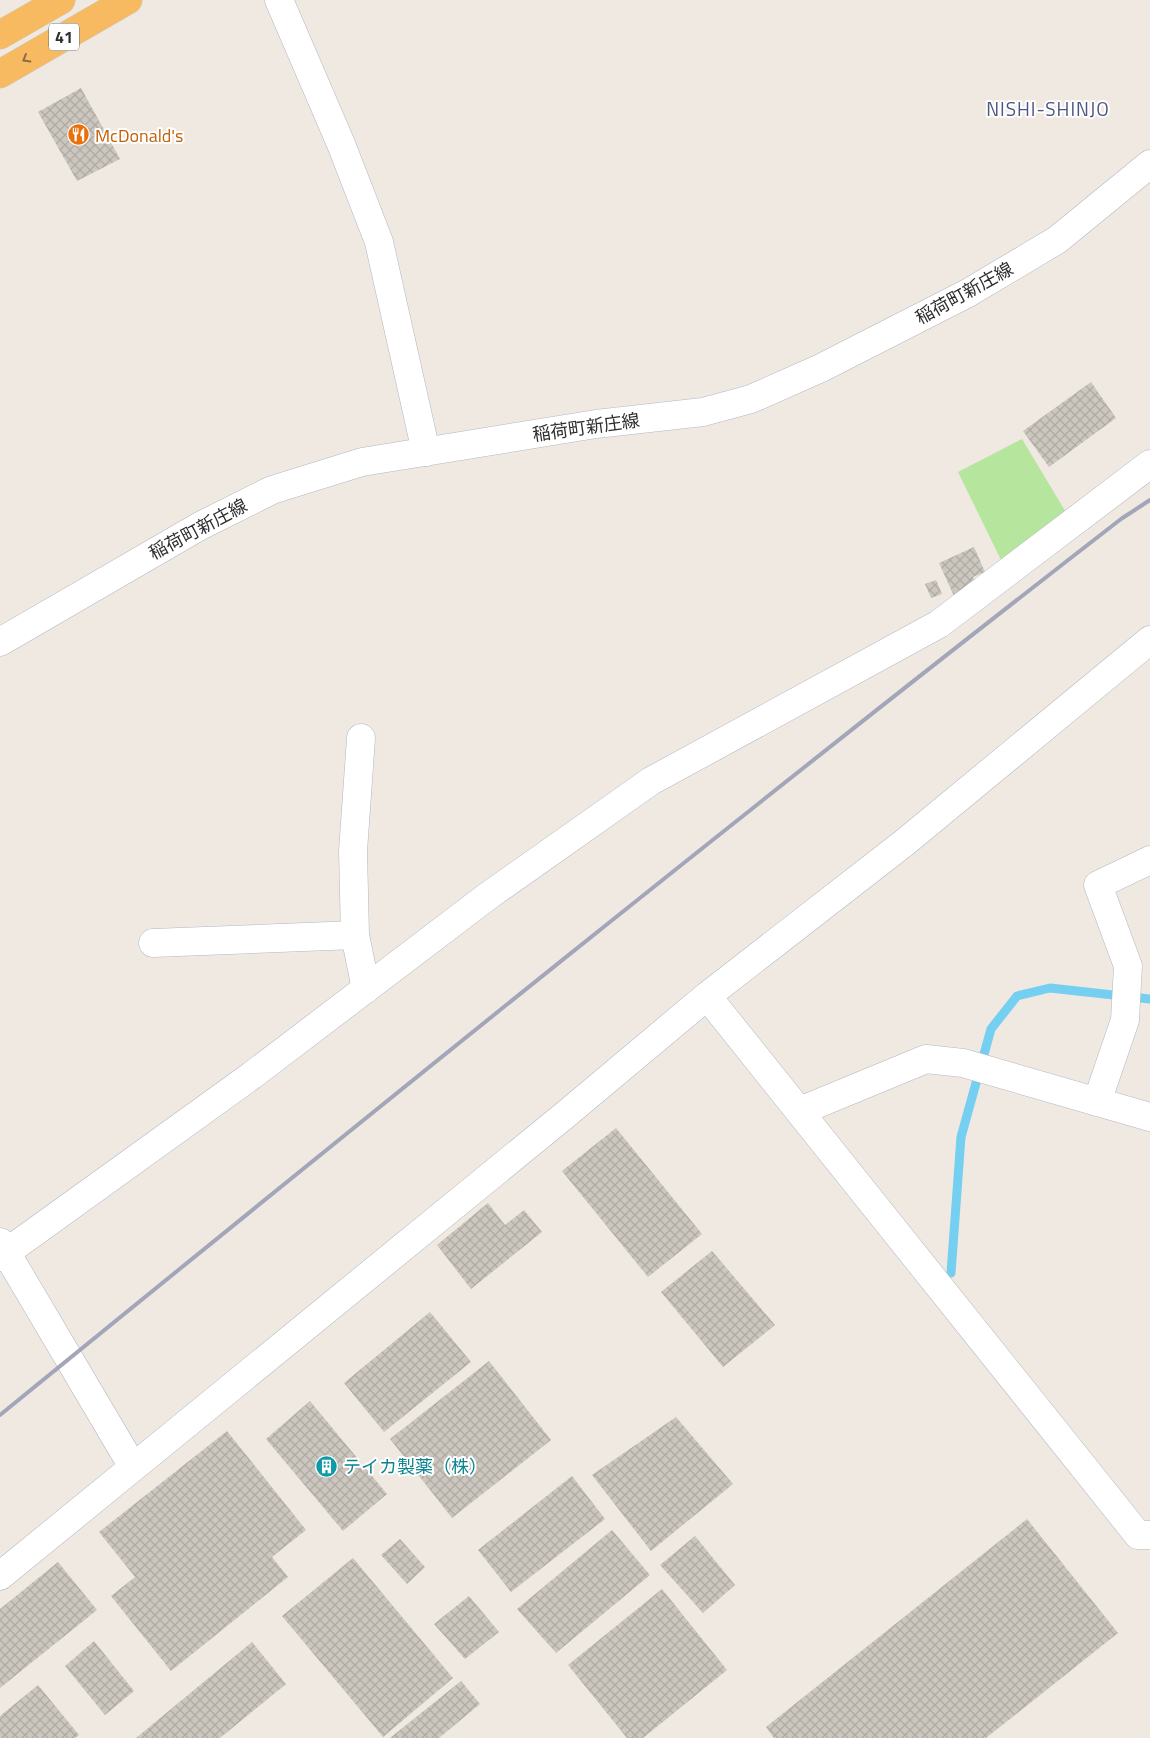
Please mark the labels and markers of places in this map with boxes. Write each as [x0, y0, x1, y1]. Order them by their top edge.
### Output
place label: McDonald's [95, 122, 183, 149]
restaurant icon: McDonald's [67, 123, 91, 147]
place label: テイカ製薬（株） [343, 1453, 487, 1480]
building icon: テイカ製薬（株） [315, 1454, 339, 1478]

